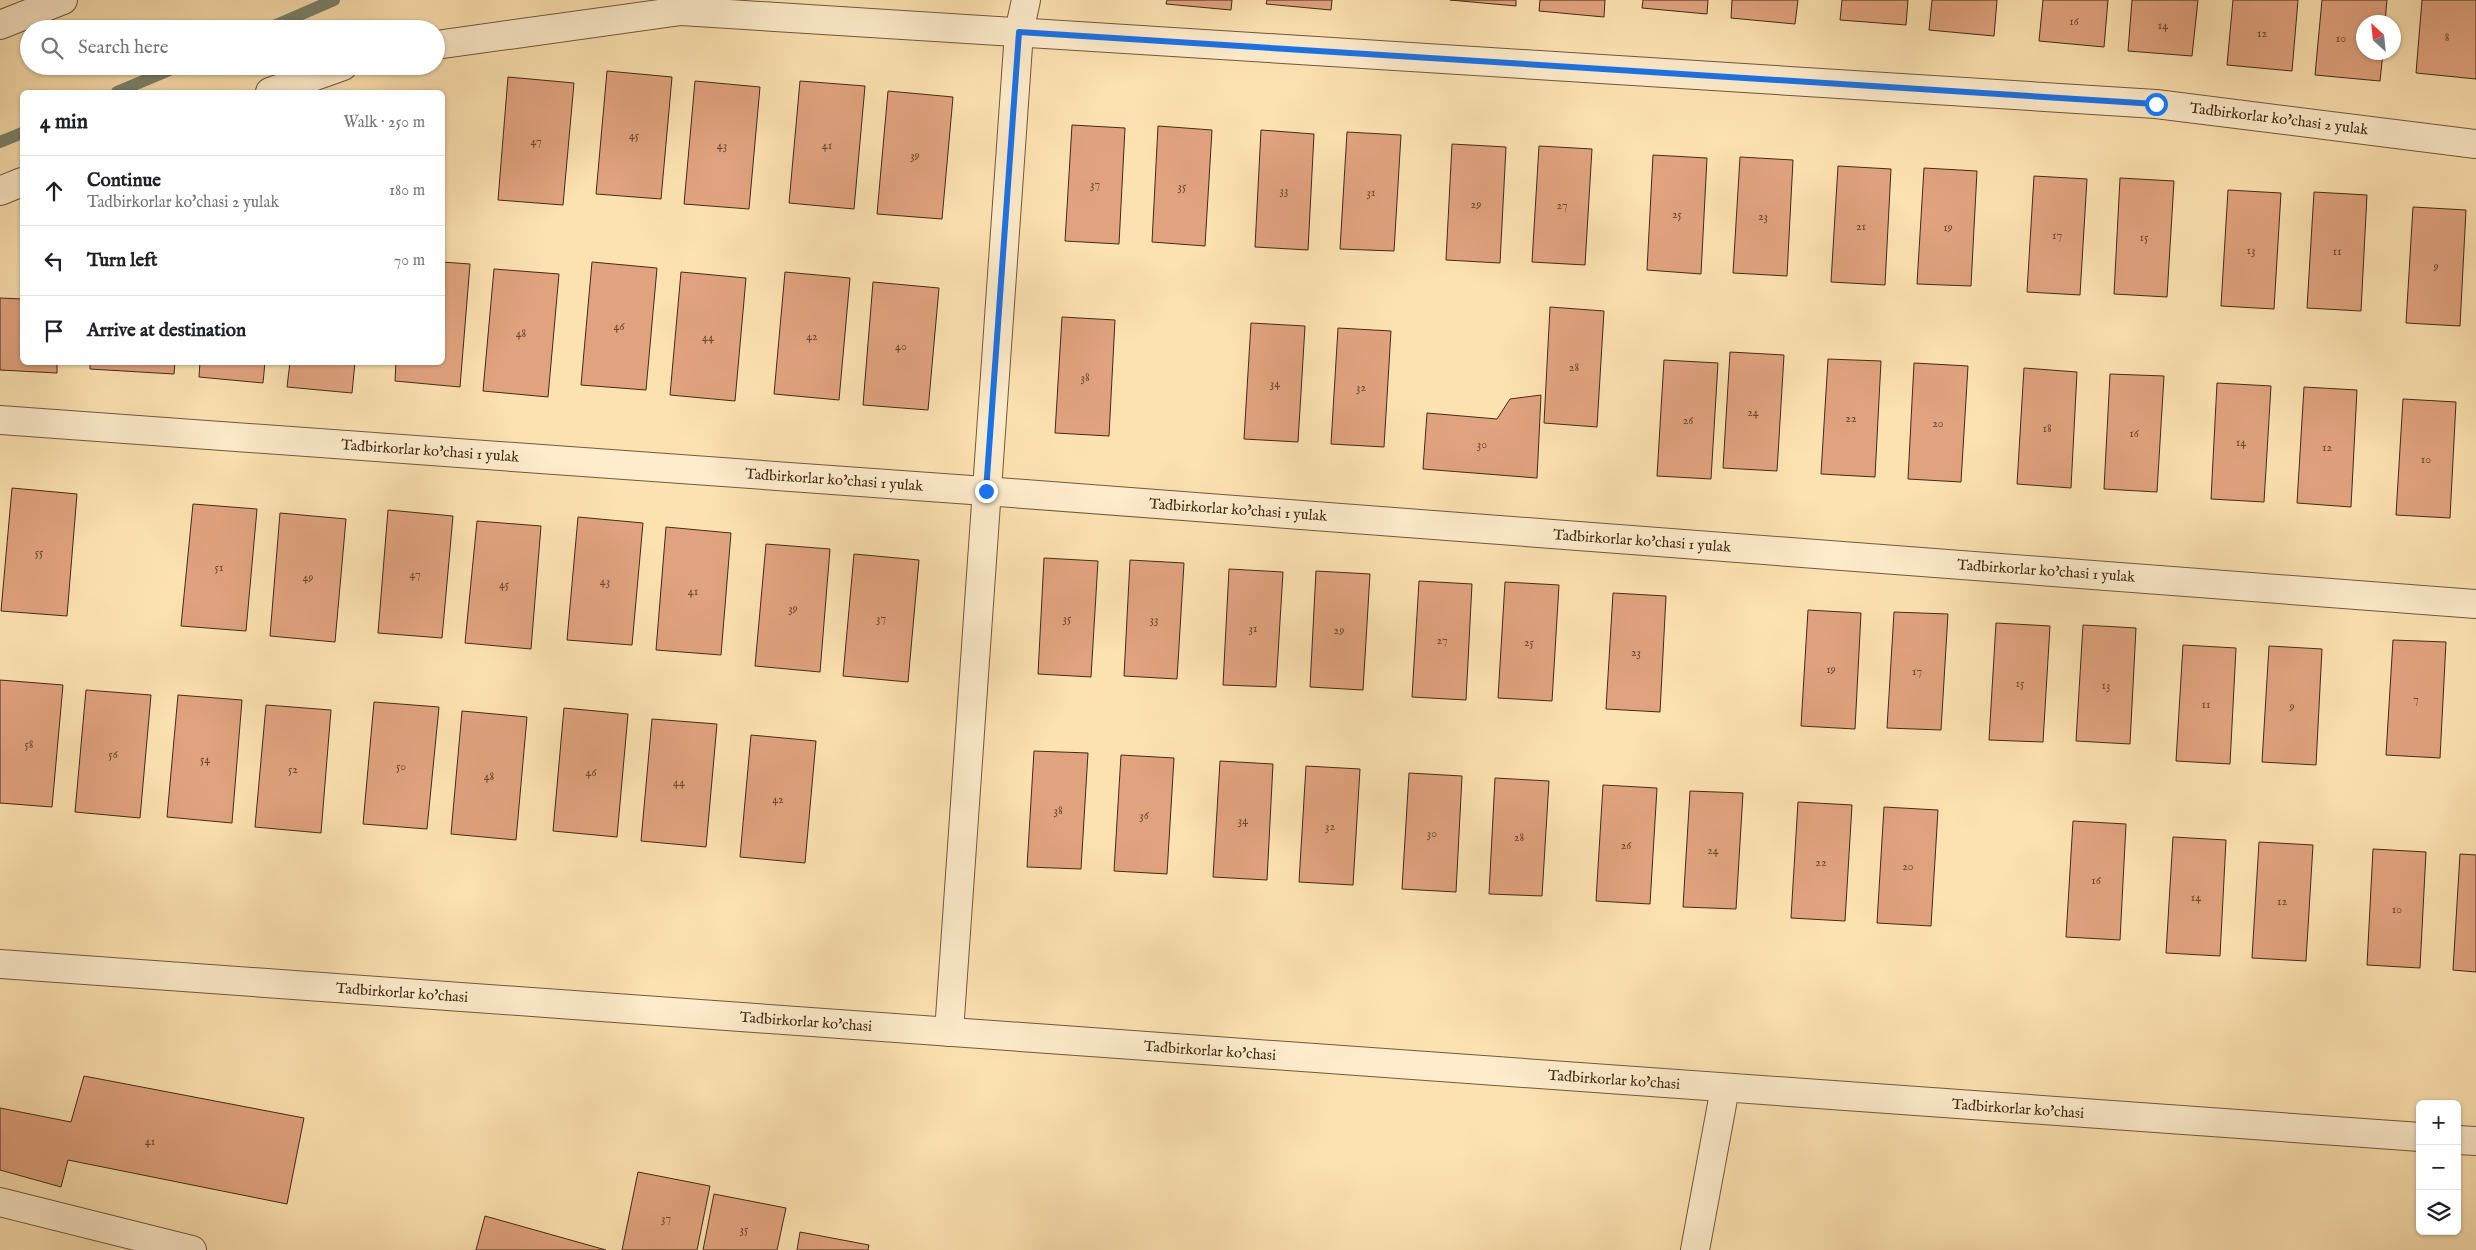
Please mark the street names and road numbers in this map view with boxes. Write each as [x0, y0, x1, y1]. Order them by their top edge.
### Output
street label: Tadbirkorlar ko'chasi 2 yulak [2189, 99, 2370, 140]
street label: Tadbirkorlar ko'chasi 1 yulak [340, 435, 521, 467]
street label: Tadbirkorlar ko'chasi 1 yulak [744, 464, 925, 496]
street label: Tadbirkorlar ko'chasi 1 yulak [1148, 494, 1329, 526]
street label: Tadbirkorlar ko'chasi 1 yulak [1552, 525, 1733, 557]
street label: Tadbirkorlar ko'chasi 1 yulak [1956, 555, 2137, 587]
street label: Tadbirkorlar ko'chasi [335, 979, 469, 1007]
street label: Tadbirkorlar ko'chasi [739, 1008, 873, 1036]
street label: Tadbirkorlar ko'chasi [1143, 1037, 1277, 1065]
street label: Tadbirkorlar ko'chasi [1547, 1066, 1681, 1094]
street label: Tadbirkorlar ko'chasi [1951, 1095, 2085, 1123]

